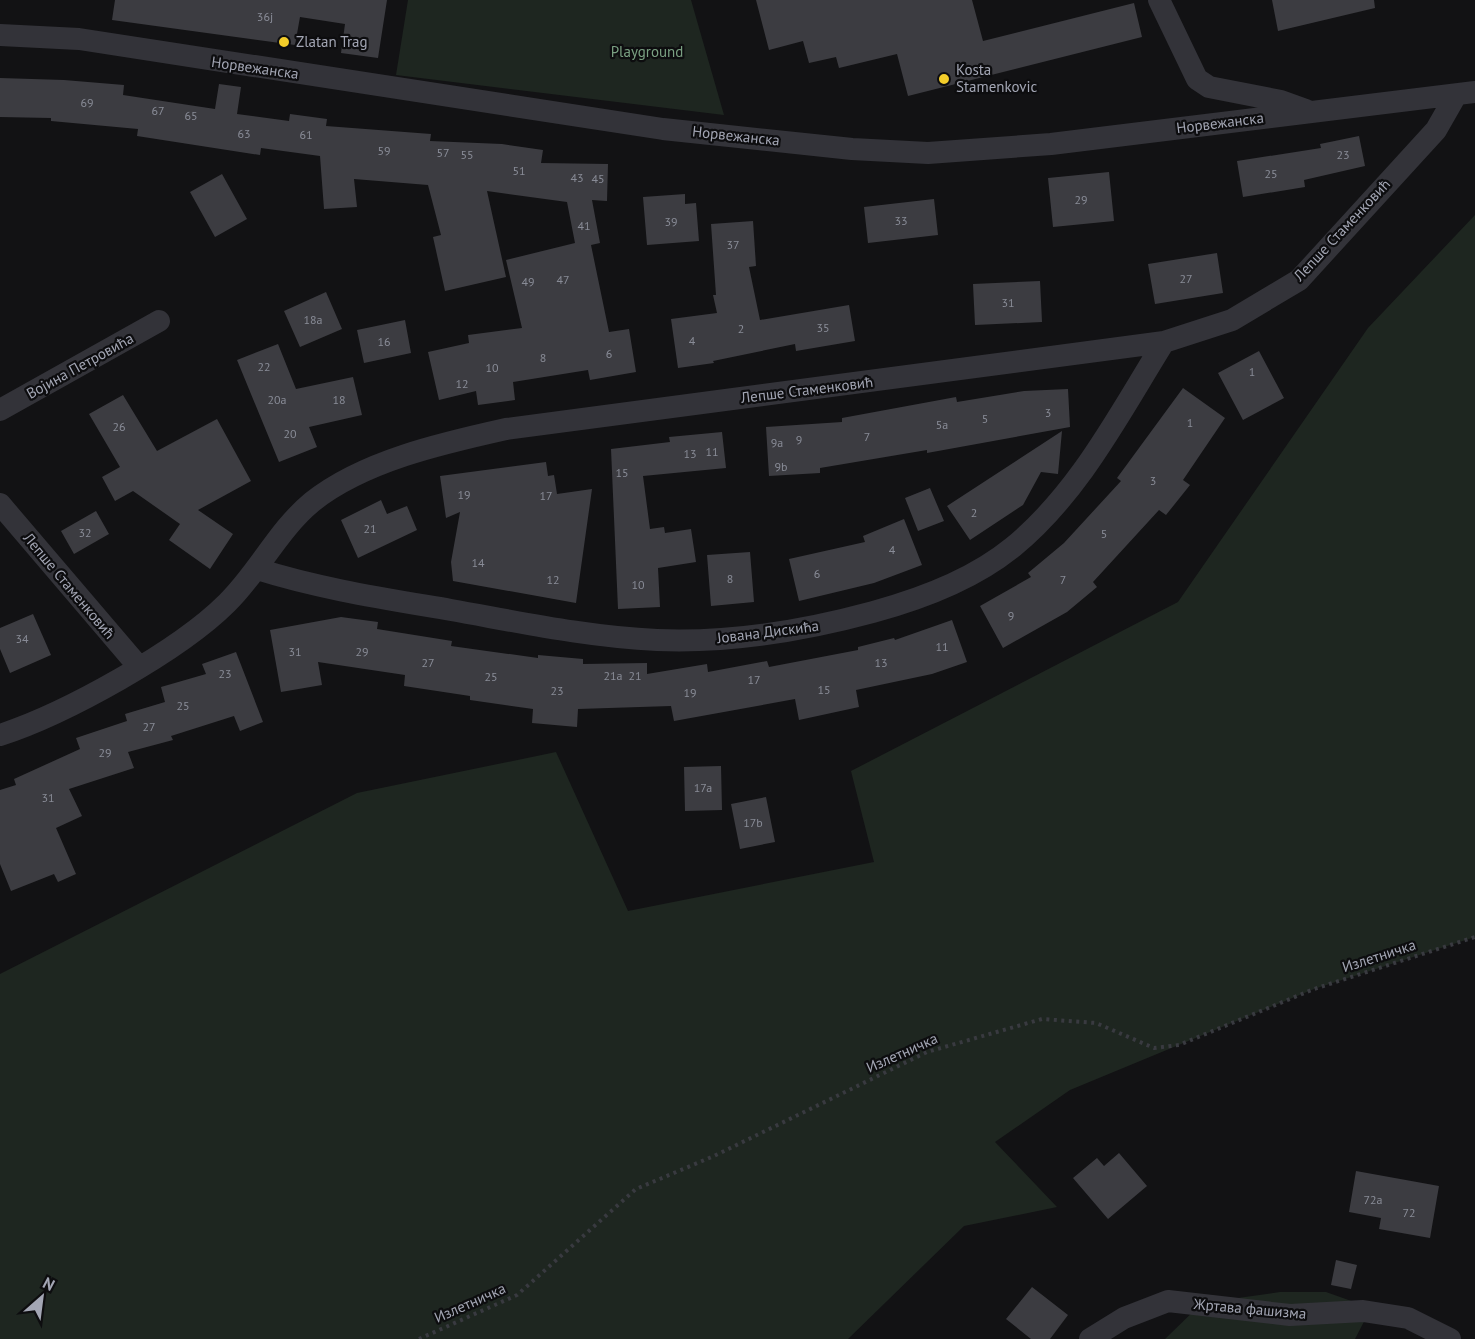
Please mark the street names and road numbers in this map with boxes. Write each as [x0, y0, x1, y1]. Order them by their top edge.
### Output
street label: Норвежанска [210, 52, 300, 83]
street label: Норвежанска [1175, 108, 1265, 137]
street label: Норвежанска [691, 121, 781, 150]
street label: Лепше Стаменковић [1289, 175, 1394, 286]
street label: Војина Петровића [23, 328, 137, 403]
street label: Лепше Стаменковић [739, 372, 874, 407]
street label: Лепше Стаменковић [19, 528, 119, 643]
street label: Јована Дискића [715, 616, 820, 647]
street label: Излетничка [1340, 935, 1418, 976]
street label: Излетничка [863, 1028, 940, 1077]
street label: Излетничка [431, 1278, 508, 1327]
street label: Жртава фашизма [1192, 1294, 1307, 1323]

